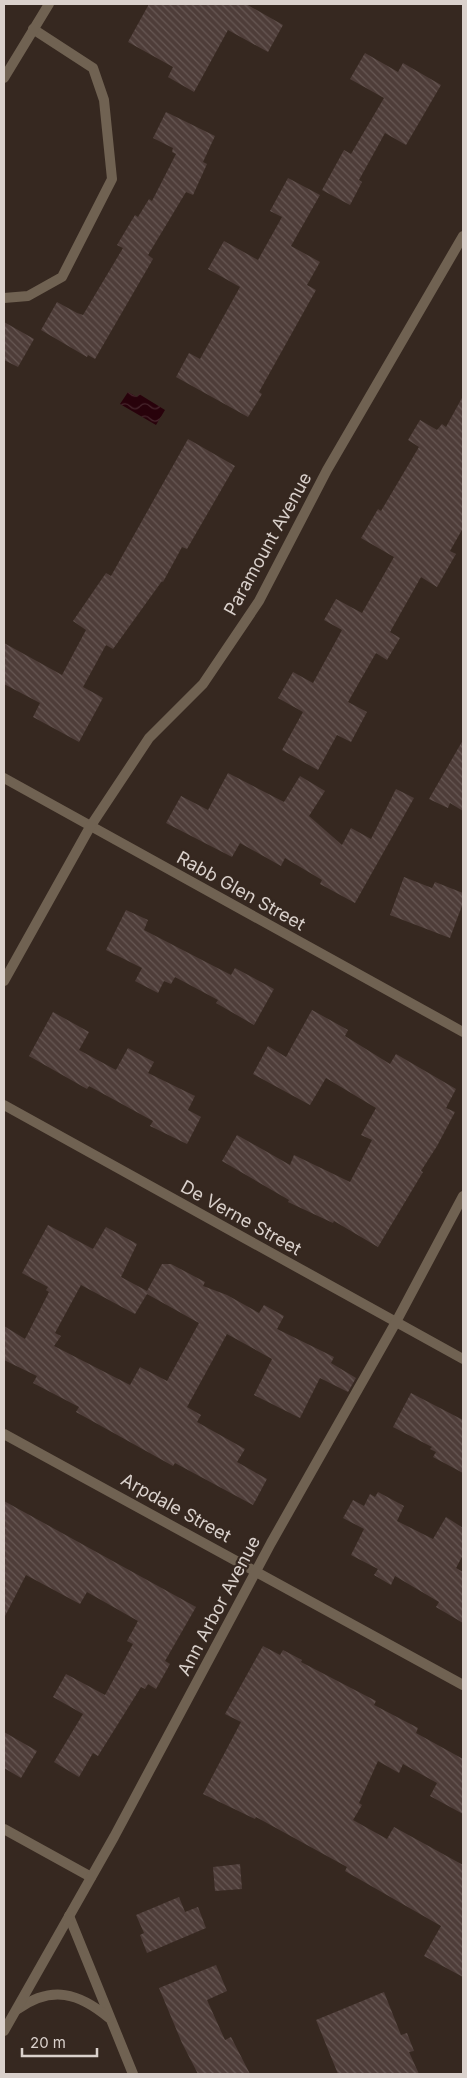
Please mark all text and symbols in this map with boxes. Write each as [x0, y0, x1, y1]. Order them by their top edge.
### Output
street label: Paramount Avenue [219, 468, 316, 619]
street label: Rabb Glen Street [173, 847, 309, 935]
street label: De Verne Street [177, 1176, 305, 1259]
street label: Arpdale Street [118, 1469, 235, 1546]
street label: Ann Arbor Avenue [173, 1532, 264, 1679]
scale bar [22, 2026, 98, 2058]
text: 20 m [30, 2033, 66, 2052]

